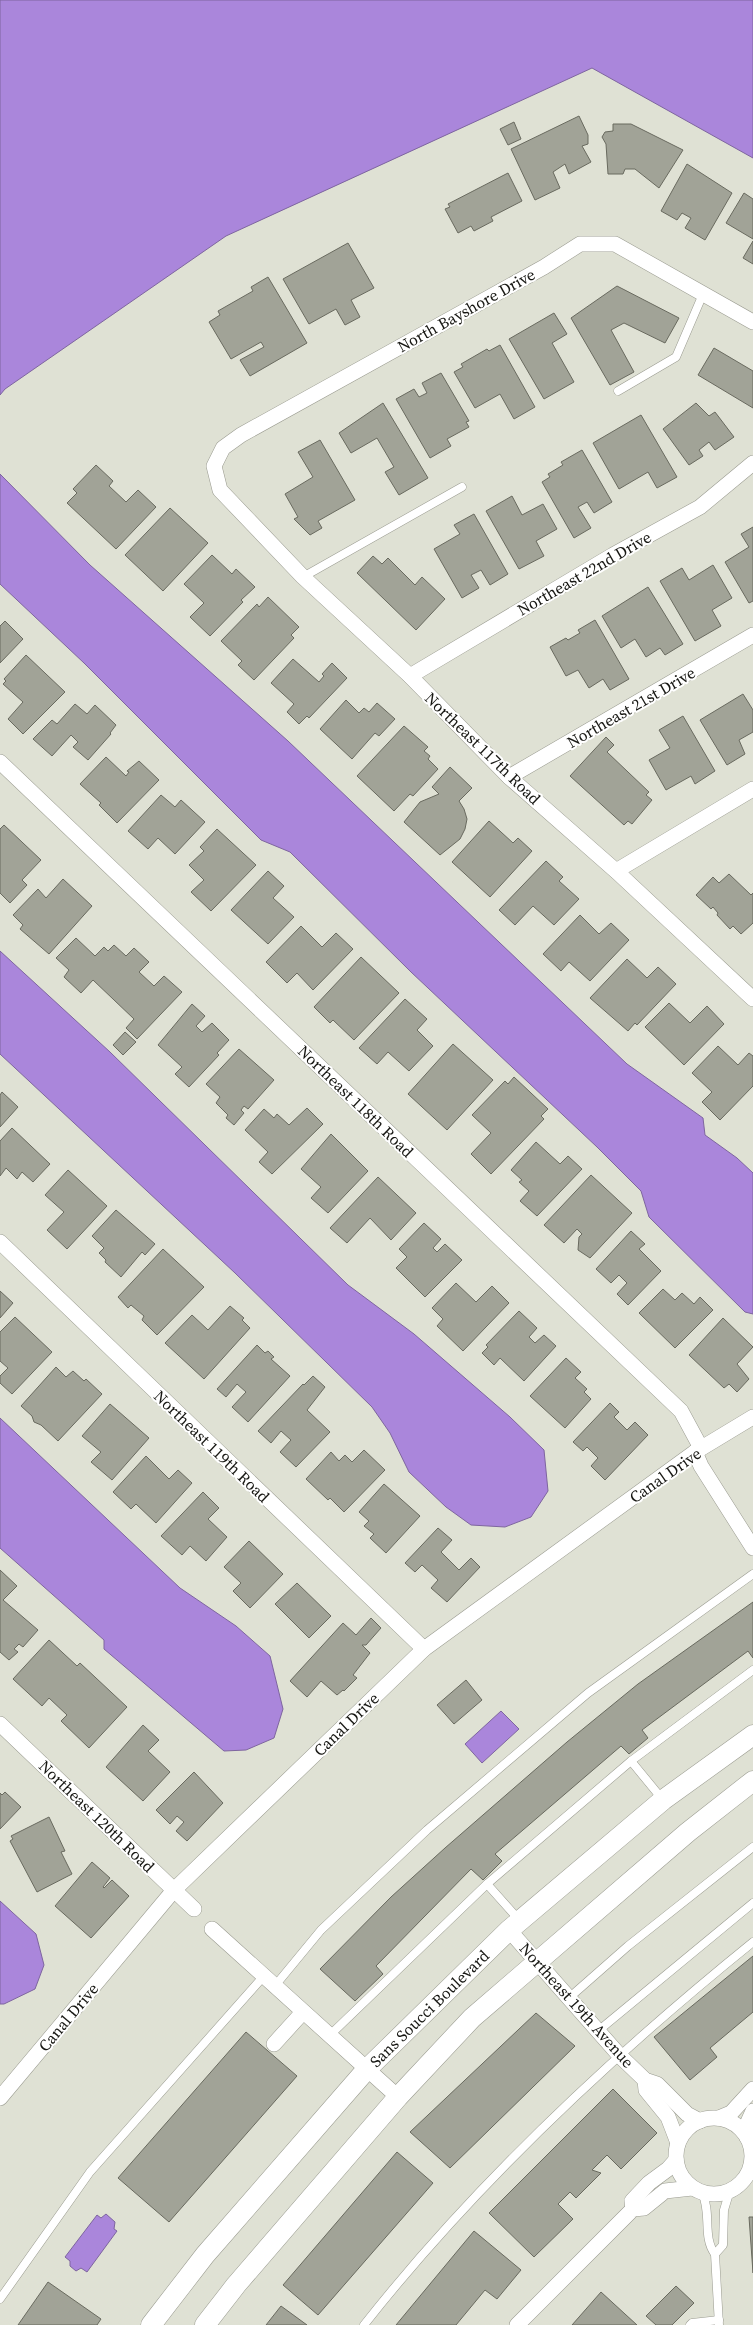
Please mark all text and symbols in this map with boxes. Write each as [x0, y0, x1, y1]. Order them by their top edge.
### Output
street label: North Bayshore Drive [393, 263, 539, 357]
street label: Northeast 22nd Drive [513, 526, 655, 620]
street label: Northeast 21st Drive [563, 661, 699, 753]
street label: Northeast 117th Road [420, 687, 546, 809]
street label: Northeast 118th Road [293, 1040, 419, 1162]
street label: Northeast 119th Road [149, 1385, 275, 1507]
street label: Canal Drive [625, 1442, 705, 1508]
street label: Canal Drive [308, 1687, 384, 1761]
street label: Northeast 120th Road [34, 1755, 160, 1877]
street label: Northeast 19th Avenue [515, 1938, 639, 2072]
street label: Sans Soucci Boulevard [365, 1945, 494, 2072]
street label: Canal Drive [33, 1978, 103, 2056]

